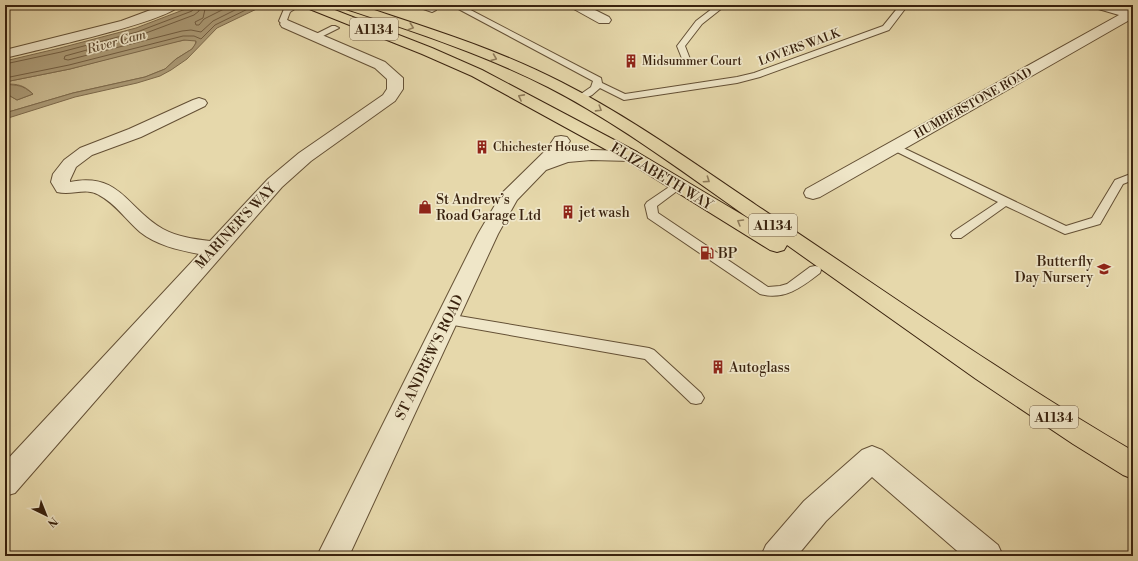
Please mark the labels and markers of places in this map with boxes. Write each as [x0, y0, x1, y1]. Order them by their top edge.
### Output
building icon: Midsummer Court [623, 53, 639, 69]
place label: Midsummer Court [642, 54, 743, 69]
building icon: Chichester House [474, 139, 490, 155]
place label: Chichester House [493, 140, 589, 155]
place label: St Andrew’s Road Garage Ltd [436, 191, 541, 225]
shop icon: St Andrew’s Road Garage Ltd [417, 199, 433, 215]
building icon: jet wash [560, 204, 576, 220]
place label: jet wash [578, 204, 630, 222]
fuel station icon: BP [699, 245, 715, 261]
place label: BP [717, 245, 738, 263]
place label: Butterfly Day Nursery [1015, 253, 1093, 287]
school or university icon: Butterfly Day Nursery [1096, 261, 1112, 277]
building icon: Autoglass [710, 359, 726, 375]
place label: Autoglass [728, 359, 790, 377]

